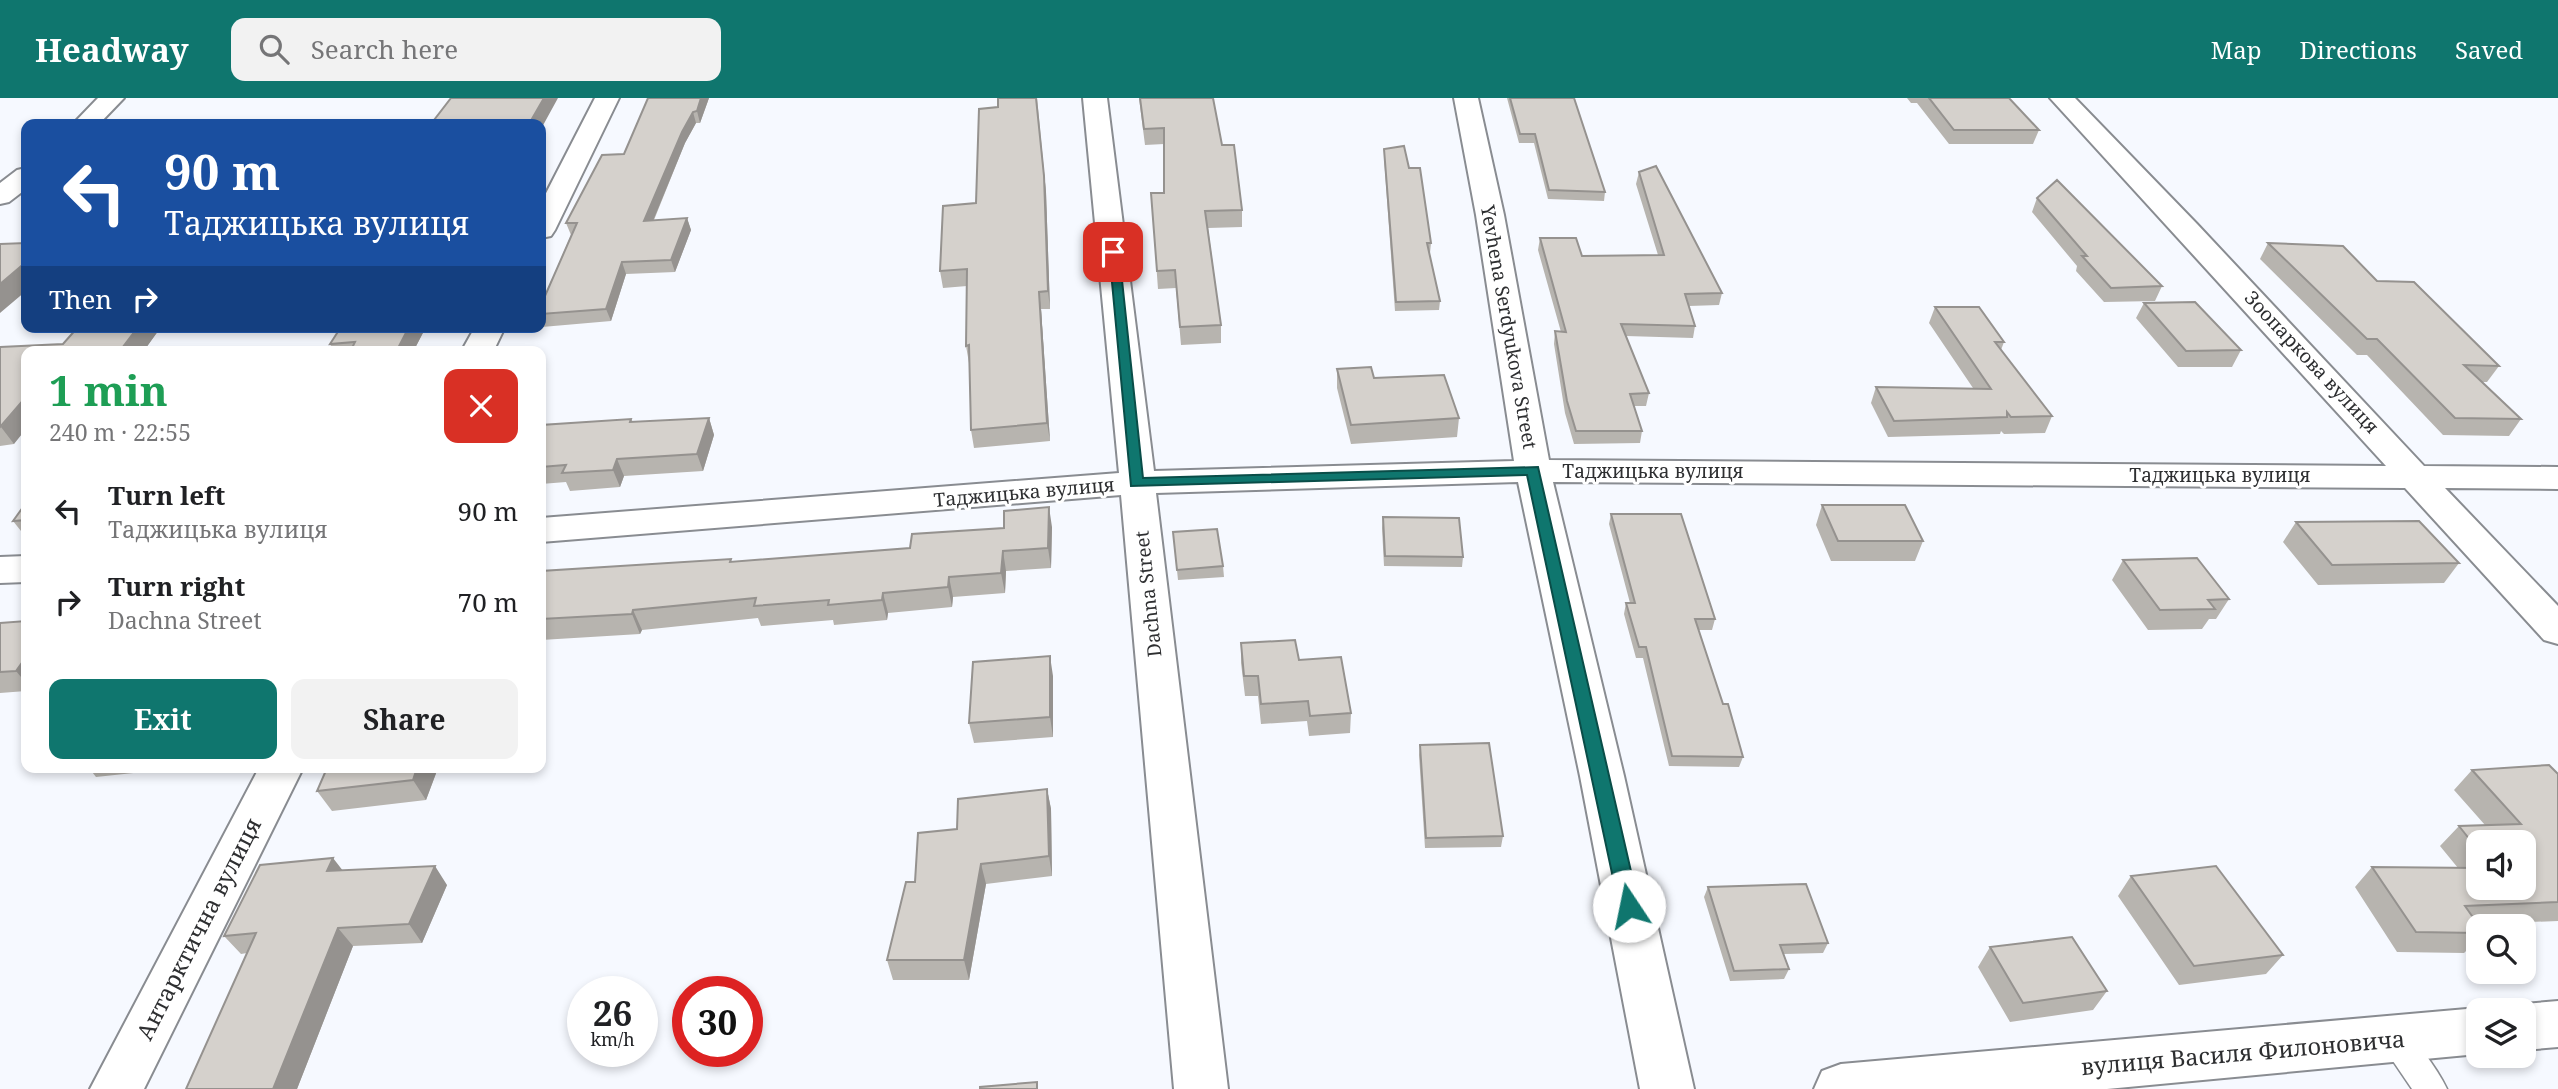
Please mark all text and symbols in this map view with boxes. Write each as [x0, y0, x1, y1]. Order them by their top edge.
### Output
search box [231, 18, 721, 81]
text: Headway [35, 27, 189, 72]
icon: search [255, 30, 293, 68]
text: Search here [311, 31, 458, 67]
text: Map [2211, 33, 2262, 66]
text: Directions [2300, 33, 2417, 66]
text: Saved [2455, 33, 2523, 66]
text: 90 m [164, 138, 280, 204]
icon: left [49, 147, 140, 238]
text: Таджицька вулиця [164, 201, 469, 244]
street label: Yevhena Serdyukova Street [1475, 202, 1543, 451]
pin [1083, 222, 1143, 282]
icon: arrive [1094, 233, 1132, 271]
icon: right [126, 280, 164, 318]
text: Then [49, 281, 112, 317]
street label: Зоопаркова вулиця [2239, 285, 2385, 439]
text: 1 min [49, 361, 168, 418]
button: close [444, 369, 518, 443]
text: 240 m · 22:55 [49, 416, 191, 448]
street label: Таджицька вулиця [1562, 458, 1744, 484]
street label: Таджицька вулиця [2129, 462, 2311, 488]
street label: Таджицька вулиця [933, 471, 1116, 513]
text: Turn left [108, 477, 225, 513]
icon: left [49, 492, 87, 530]
text: 90 m [458, 493, 518, 529]
text: Таджицька вулиця [108, 513, 328, 545]
street label: Dachna Street [1128, 529, 1168, 658]
text: Turn right [108, 568, 245, 604]
icon: right [49, 583, 87, 621]
text: 70 m [458, 584, 518, 620]
text: Dachna Street [108, 604, 262, 636]
button: Exit [49, 679, 277, 759]
button: Share [291, 679, 518, 759]
street label: Антарктична вулиця [128, 812, 268, 1045]
map controls [2466, 830, 2536, 1068]
button: sound [2466, 830, 2536, 900]
position arrow [1592, 869, 1666, 943]
button: search [2466, 914, 2536, 984]
speed limit sign: 30 [672, 976, 763, 1067]
text: 26 [593, 989, 632, 1036]
button: layers [2466, 998, 2536, 1068]
street label: вулиця Василя Филоновича [2080, 1022, 2406, 1082]
text: km/h [590, 1027, 635, 1051]

